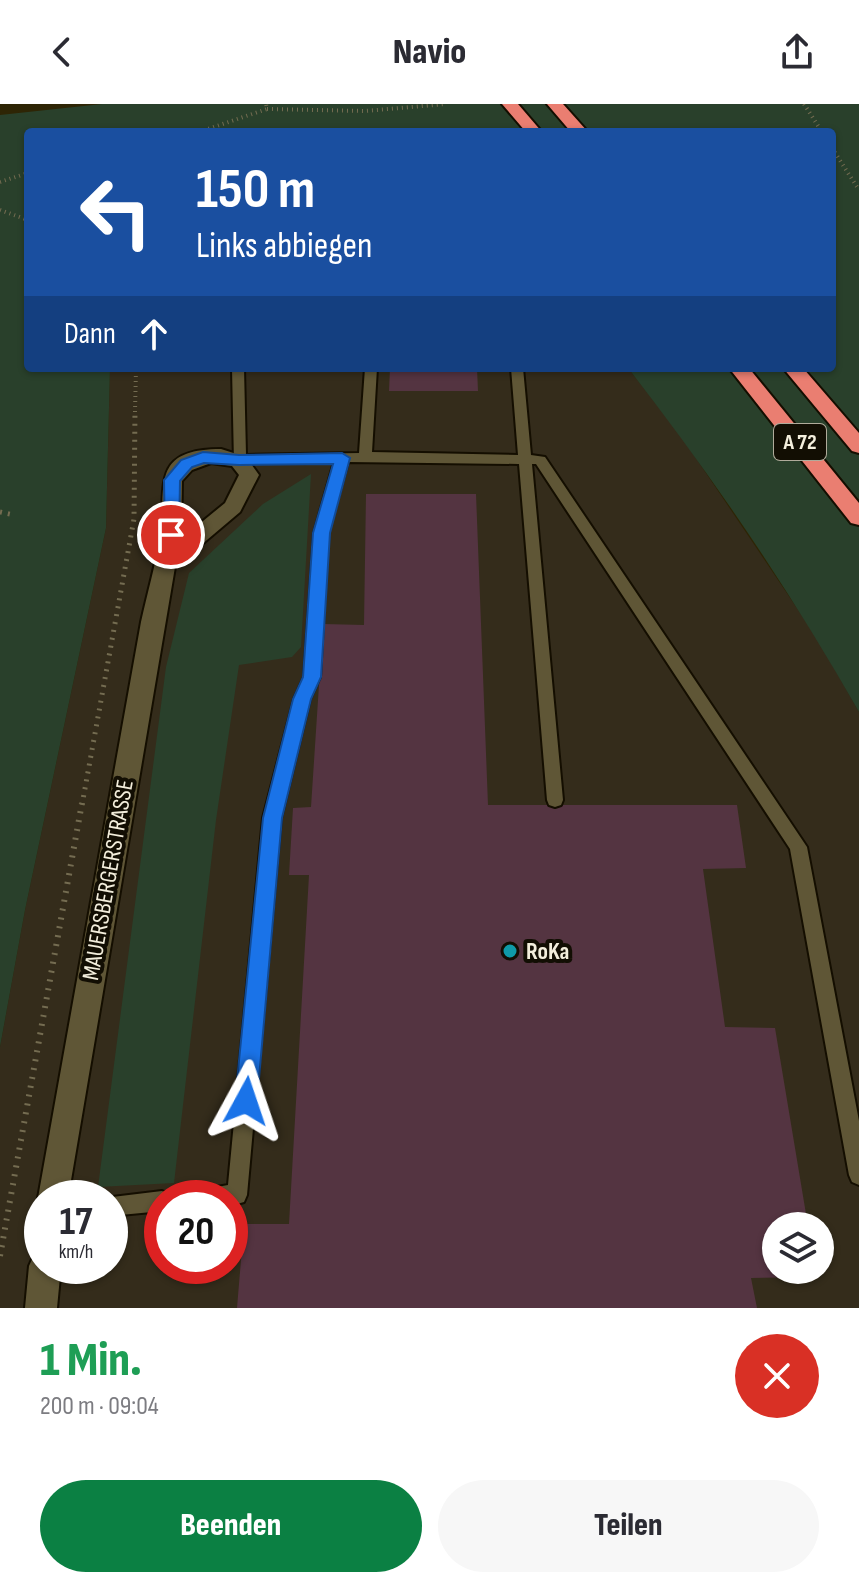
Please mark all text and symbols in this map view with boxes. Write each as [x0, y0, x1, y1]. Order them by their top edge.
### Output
icon: back [40, 30, 84, 74]
icon: share [775, 30, 819, 74]
text: Navio [393, 31, 466, 74]
text: 150 m [196, 157, 315, 224]
icon: left [64, 160, 168, 264]
text: Links abbiegen [196, 225, 372, 268]
icon: ahead [132, 312, 176, 356]
text: Dann [64, 316, 116, 352]
road number: A 72 [774, 424, 826, 460]
pin [137, 501, 205, 569]
icon: arrive [149, 513, 193, 557]
street label: MAUERSBERGERSTRASSE [76, 777, 140, 983]
place label: RoKa [526, 937, 569, 966]
marker: RoKa [501, 942, 519, 960]
position arrow [204, 1059, 288, 1143]
speed limit sign: 20 [144, 1180, 248, 1284]
text: 17 [60, 1198, 92, 1246]
map controls [762, 1212, 834, 1284]
button: layers [762, 1212, 834, 1284]
text: km/h [59, 1240, 93, 1264]
text: 1 Min. [40, 1332, 142, 1389]
button: close [735, 1334, 819, 1418]
text: 200 m · 09:04 [40, 1391, 159, 1422]
button: Beenden [40, 1480, 422, 1572]
button: Teilen [438, 1480, 819, 1572]

